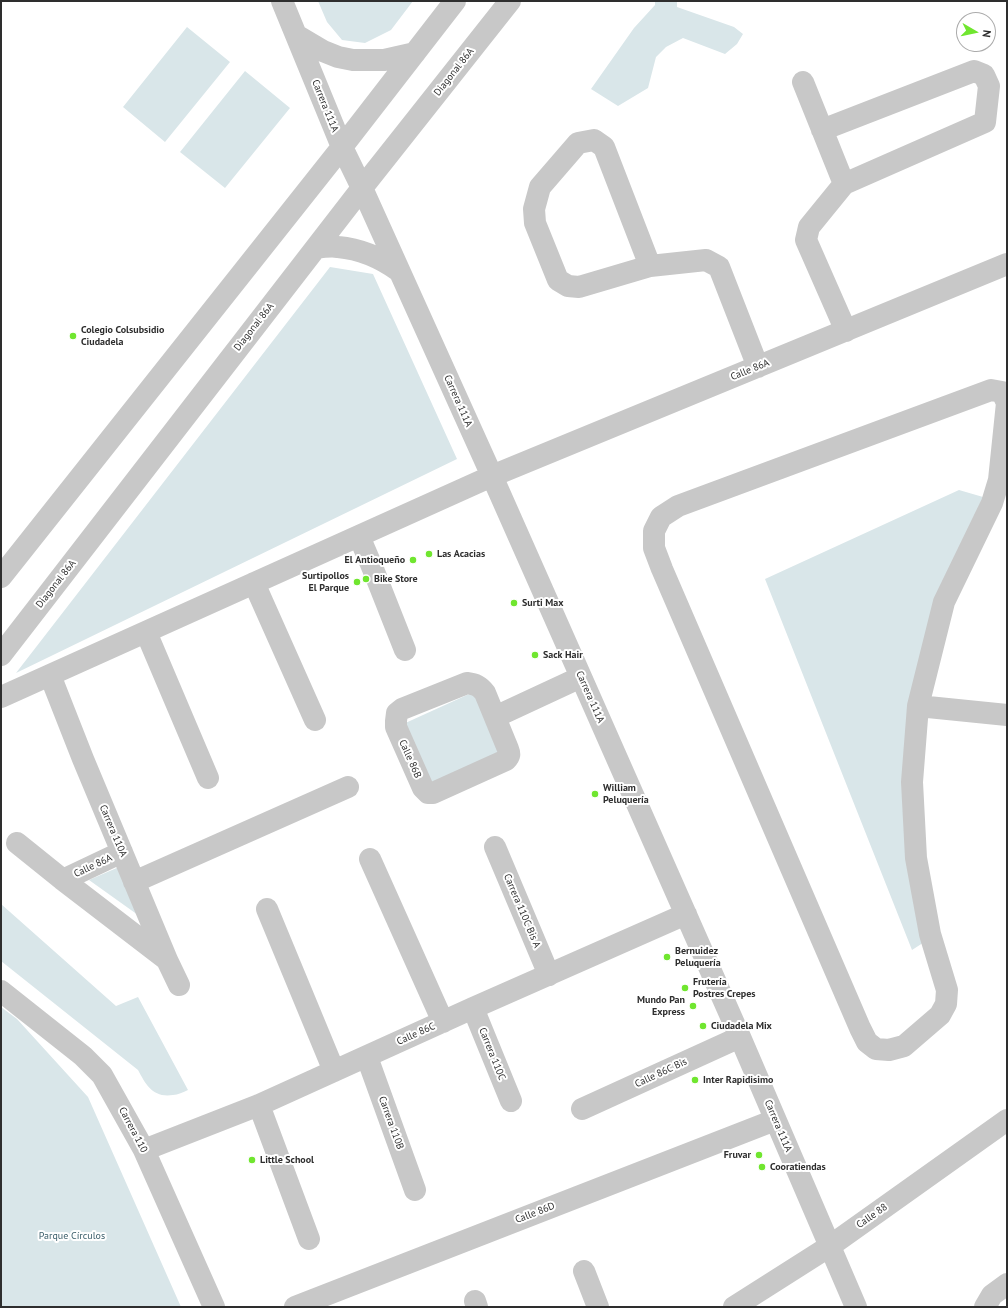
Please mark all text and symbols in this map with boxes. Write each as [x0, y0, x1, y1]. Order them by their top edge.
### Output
north arrow [956, 12, 996, 52]
text: N [979, 29, 994, 38]
street label: Diagonal 86A [432, 46, 476, 98]
street label: Carrera 111A [309, 78, 341, 134]
street label: Diagonal 86A [232, 301, 276, 353]
place label: Colegio Colsubsidio Ciudadela [81, 324, 164, 348]
marker: Colegio Colsubsidio Ciudadela [68, 331, 78, 341]
street label: Calle 86A [729, 357, 771, 383]
street label: Carrera 111A [441, 373, 475, 429]
place label: Las Acacias [437, 548, 485, 560]
marker: Las Acacias [424, 549, 434, 559]
place label: El Antioqueño [345, 554, 405, 566]
marker: El Antioqueño [408, 555, 418, 565]
street label: Diagonal 86A [34, 558, 78, 610]
place label: Surtipollos El Parque [302, 570, 349, 594]
place label: Bike Store [374, 573, 418, 585]
marker: Bike Store [361, 574, 371, 584]
marker: Surtipollos El Parque [352, 577, 362, 587]
place label: Surti Max [522, 597, 563, 609]
marker: Surti Max [509, 598, 519, 608]
place label: Sack Hair [543, 649, 583, 661]
marker: Sack Hair [530, 650, 540, 660]
street label: Carrera 111A [573, 669, 607, 725]
street label: Calle 86B [396, 738, 424, 780]
place label: William Peluquería [603, 782, 649, 806]
marker: William Peluquería [590, 789, 600, 799]
street label: Carrera 110A [97, 803, 129, 859]
street label: Calle 86A [72, 852, 114, 880]
street label: Carrera 110C Bis A [501, 872, 543, 950]
place label: Bernuidez Peluquería [675, 945, 721, 968]
marker: Bernuidez Peluquería [662, 952, 672, 962]
place label: Frutería Postres Crepes [693, 976, 756, 1000]
marker: Frutería Postres Crepes [680, 983, 690, 993]
place label: Mundo Pan Express [637, 994, 685, 1018]
marker: Mundo Pan Express [688, 1001, 698, 1011]
street label: Calle 86C [395, 1020, 437, 1048]
place label: Ciudadela Mix [711, 1020, 772, 1032]
marker: Ciudadela Mix [698, 1021, 708, 1031]
street label: Carrera 110C [476, 1026, 508, 1082]
street label: Calle 86C Bis [633, 1056, 689, 1090]
place label: Inter Rapidisimo [703, 1074, 773, 1086]
marker: Inter Rapidisimo [690, 1075, 700, 1085]
street label: Carrera 110B [376, 1095, 406, 1151]
street label: Carrera 111A [762, 1098, 794, 1154]
street label: Carrera 110 [116, 1105, 150, 1155]
place label: Fruvar [724, 1149, 751, 1161]
marker: Fruvar [754, 1150, 764, 1160]
place label: Little School [260, 1154, 314, 1166]
marker: Little School [247, 1155, 257, 1165]
place label: Cooratiendas [770, 1161, 826, 1173]
marker: Cooratiendas [757, 1162, 767, 1172]
street label: Calle 86D [513, 1200, 557, 1226]
street label: Calle 88 [854, 1201, 890, 1231]
park label: Parque Círculos [39, 1230, 105, 1242]

